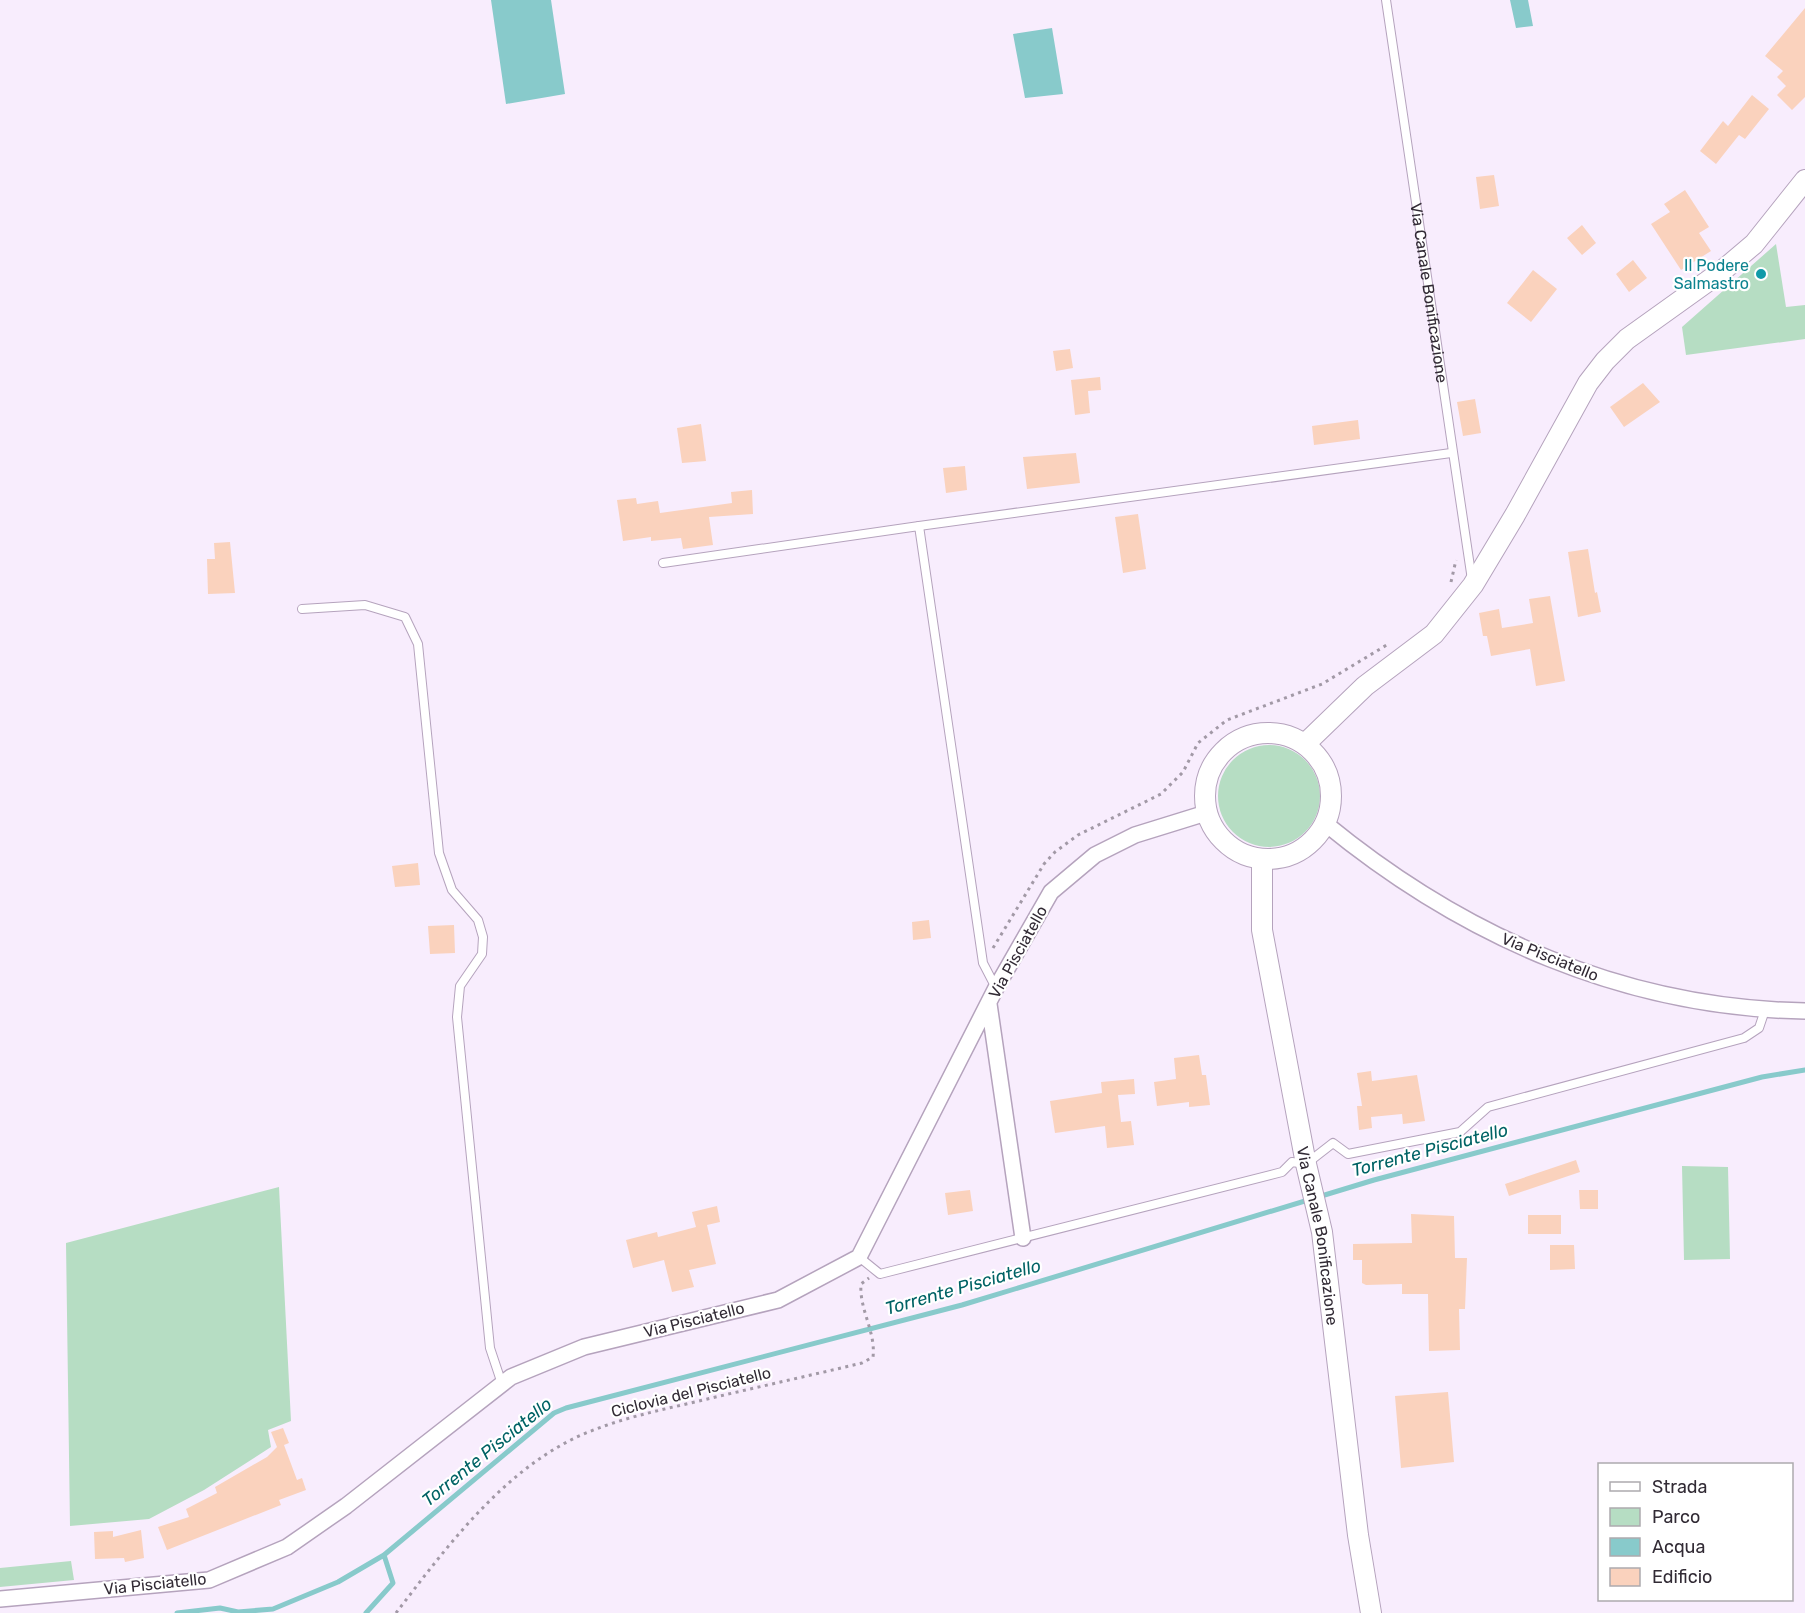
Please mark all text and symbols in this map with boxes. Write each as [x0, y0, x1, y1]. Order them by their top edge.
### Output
street label: Via Canale Bonificazione [1407, 202, 1452, 384]
place label: Il Podere Salmastro [1674, 256, 1749, 293]
marker: Il Podere Salmastro [1754, 267, 1768, 281]
street label: Via Pisciatello [985, 902, 1051, 1002]
street label: Via Pisciatello [1499, 929, 1601, 985]
water label: Torrente Pisciatello [1349, 1119, 1511, 1181]
street label: Via Canale Bonificazione [1293, 1145, 1343, 1326]
water label: Torrente Pisciatello [883, 1254, 1043, 1320]
street label: Via Pisciatello [642, 1298, 746, 1342]
street label: Ciclovia del Pisciatello [609, 1363, 773, 1421]
water label: Torrente Pisciatello [418, 1393, 556, 1511]
legend [1598, 1463, 1793, 1601]
text: Strada [1652, 1476, 1708, 1498]
text: Parco [1652, 1506, 1700, 1528]
text: Acqua [1652, 1536, 1705, 1558]
text: Edificio [1652, 1566, 1712, 1588]
street label: Via Pisciatello [103, 1569, 207, 1599]

